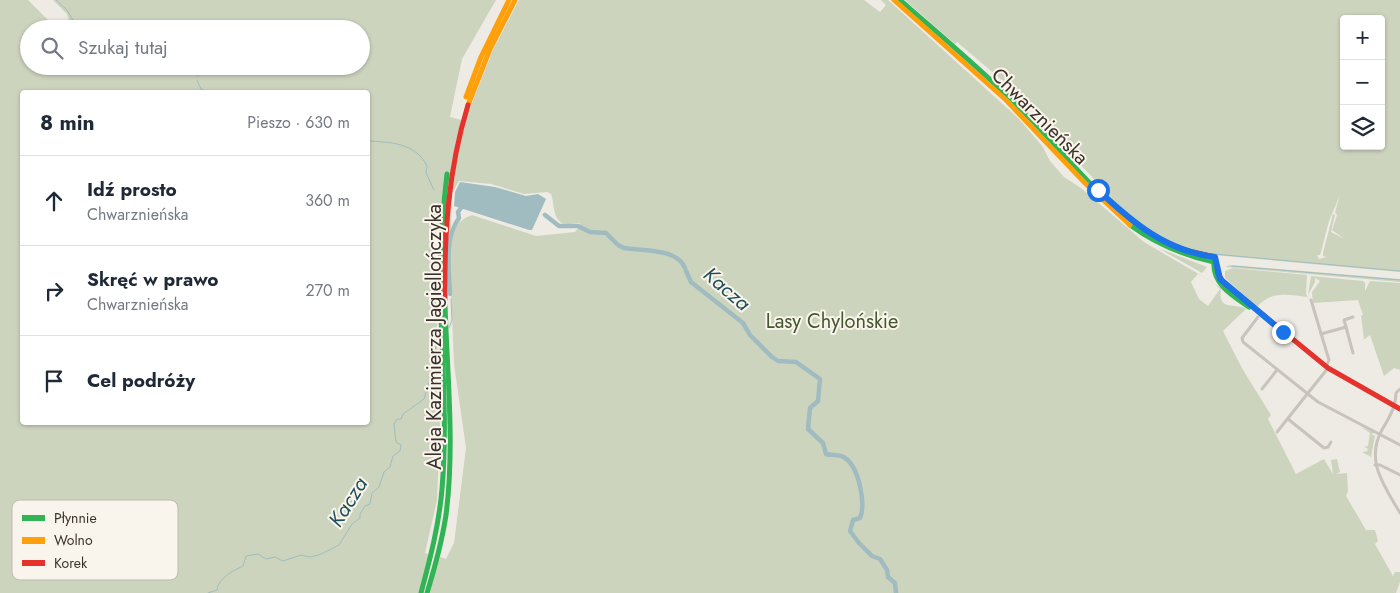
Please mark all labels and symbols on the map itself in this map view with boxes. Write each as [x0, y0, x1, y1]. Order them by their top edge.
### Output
street label: Chwarznieńska [985, 61, 1095, 171]
route start [1087, 179, 1110, 202]
street label: Aleja Kazimierza Jagiellończyka [420, 204, 449, 470]
water label: Kacza [697, 260, 757, 318]
park label: Lasy Chylońskie [766, 307, 898, 336]
route end [1272, 321, 1295, 344]
water label: Kacza [321, 471, 375, 533]
legend [12, 500, 178, 580]
text: Płynnie [54, 508, 97, 528]
text: Wolno [54, 530, 93, 550]
text: Korek [54, 553, 88, 573]

